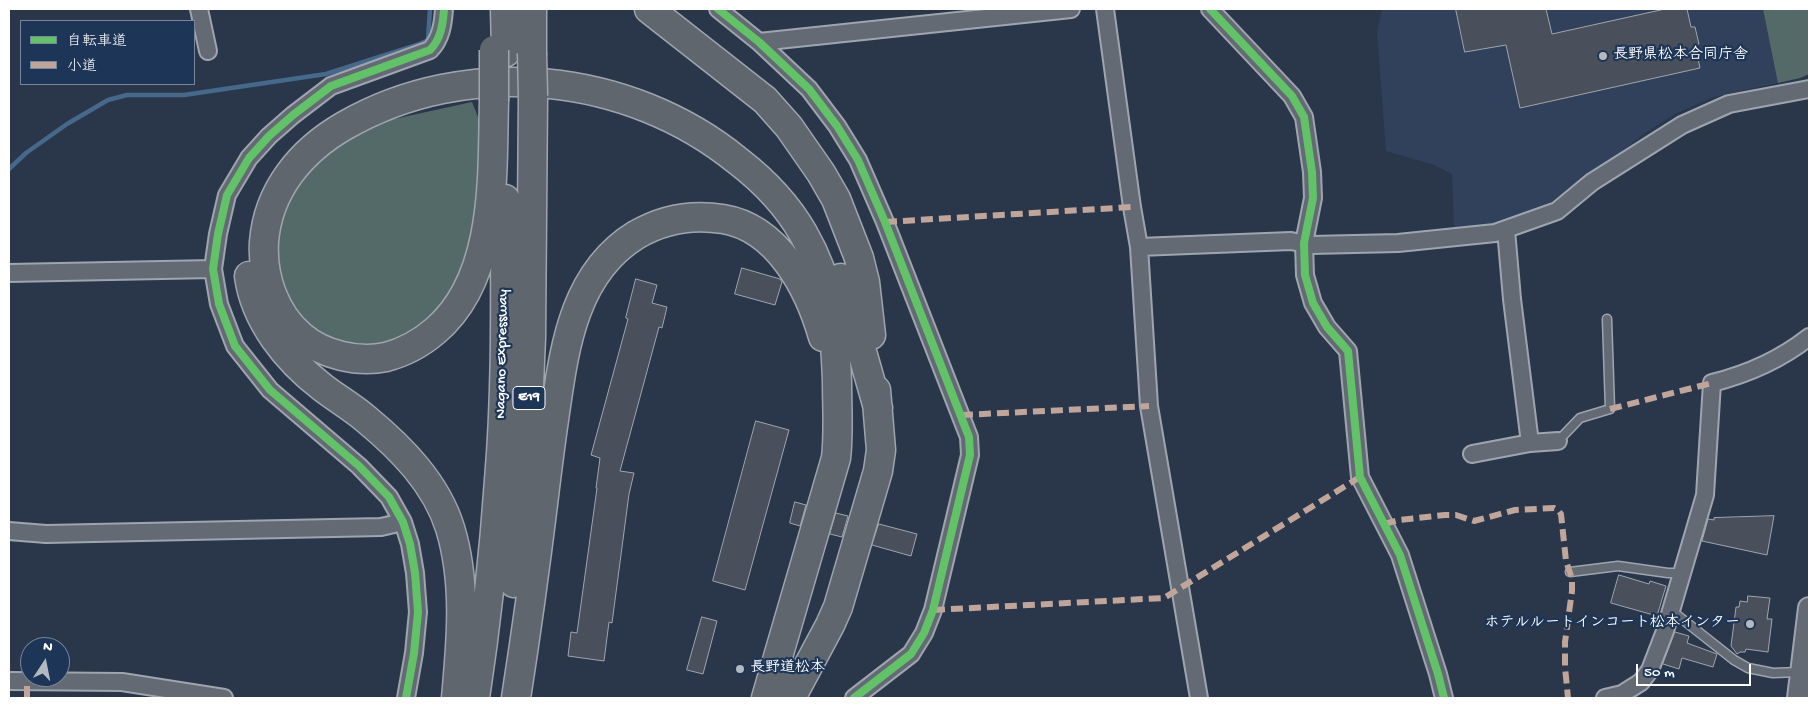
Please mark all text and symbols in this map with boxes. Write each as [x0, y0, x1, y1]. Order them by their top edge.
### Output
legend [20, 20, 195, 85]
text: 自転車道 [67, 33, 127, 51]
place label: 長野県松本合同庁舎 [1613, 47, 1748, 65]
marker: 長野県松本合同庁舎 [1597, 50, 1609, 62]
text: 小道 [67, 58, 97, 76]
street label: Nagano Expressway [493, 289, 513, 419]
road number: E19 [513, 386, 545, 409]
place label: ホテルルートインコート松本インター [1484, 615, 1740, 633]
marker: ホテルルートインコート松本インター [1744, 618, 1756, 630]
north arrow [20, 637, 70, 687]
text: N [42, 639, 54, 657]
scale bar [1638, 654, 1753, 686]
place label: 長野道松本 [750, 660, 825, 678]
marker: 長野道松本 [734, 663, 746, 675]
text: 50 m [1644, 664, 1675, 682]

